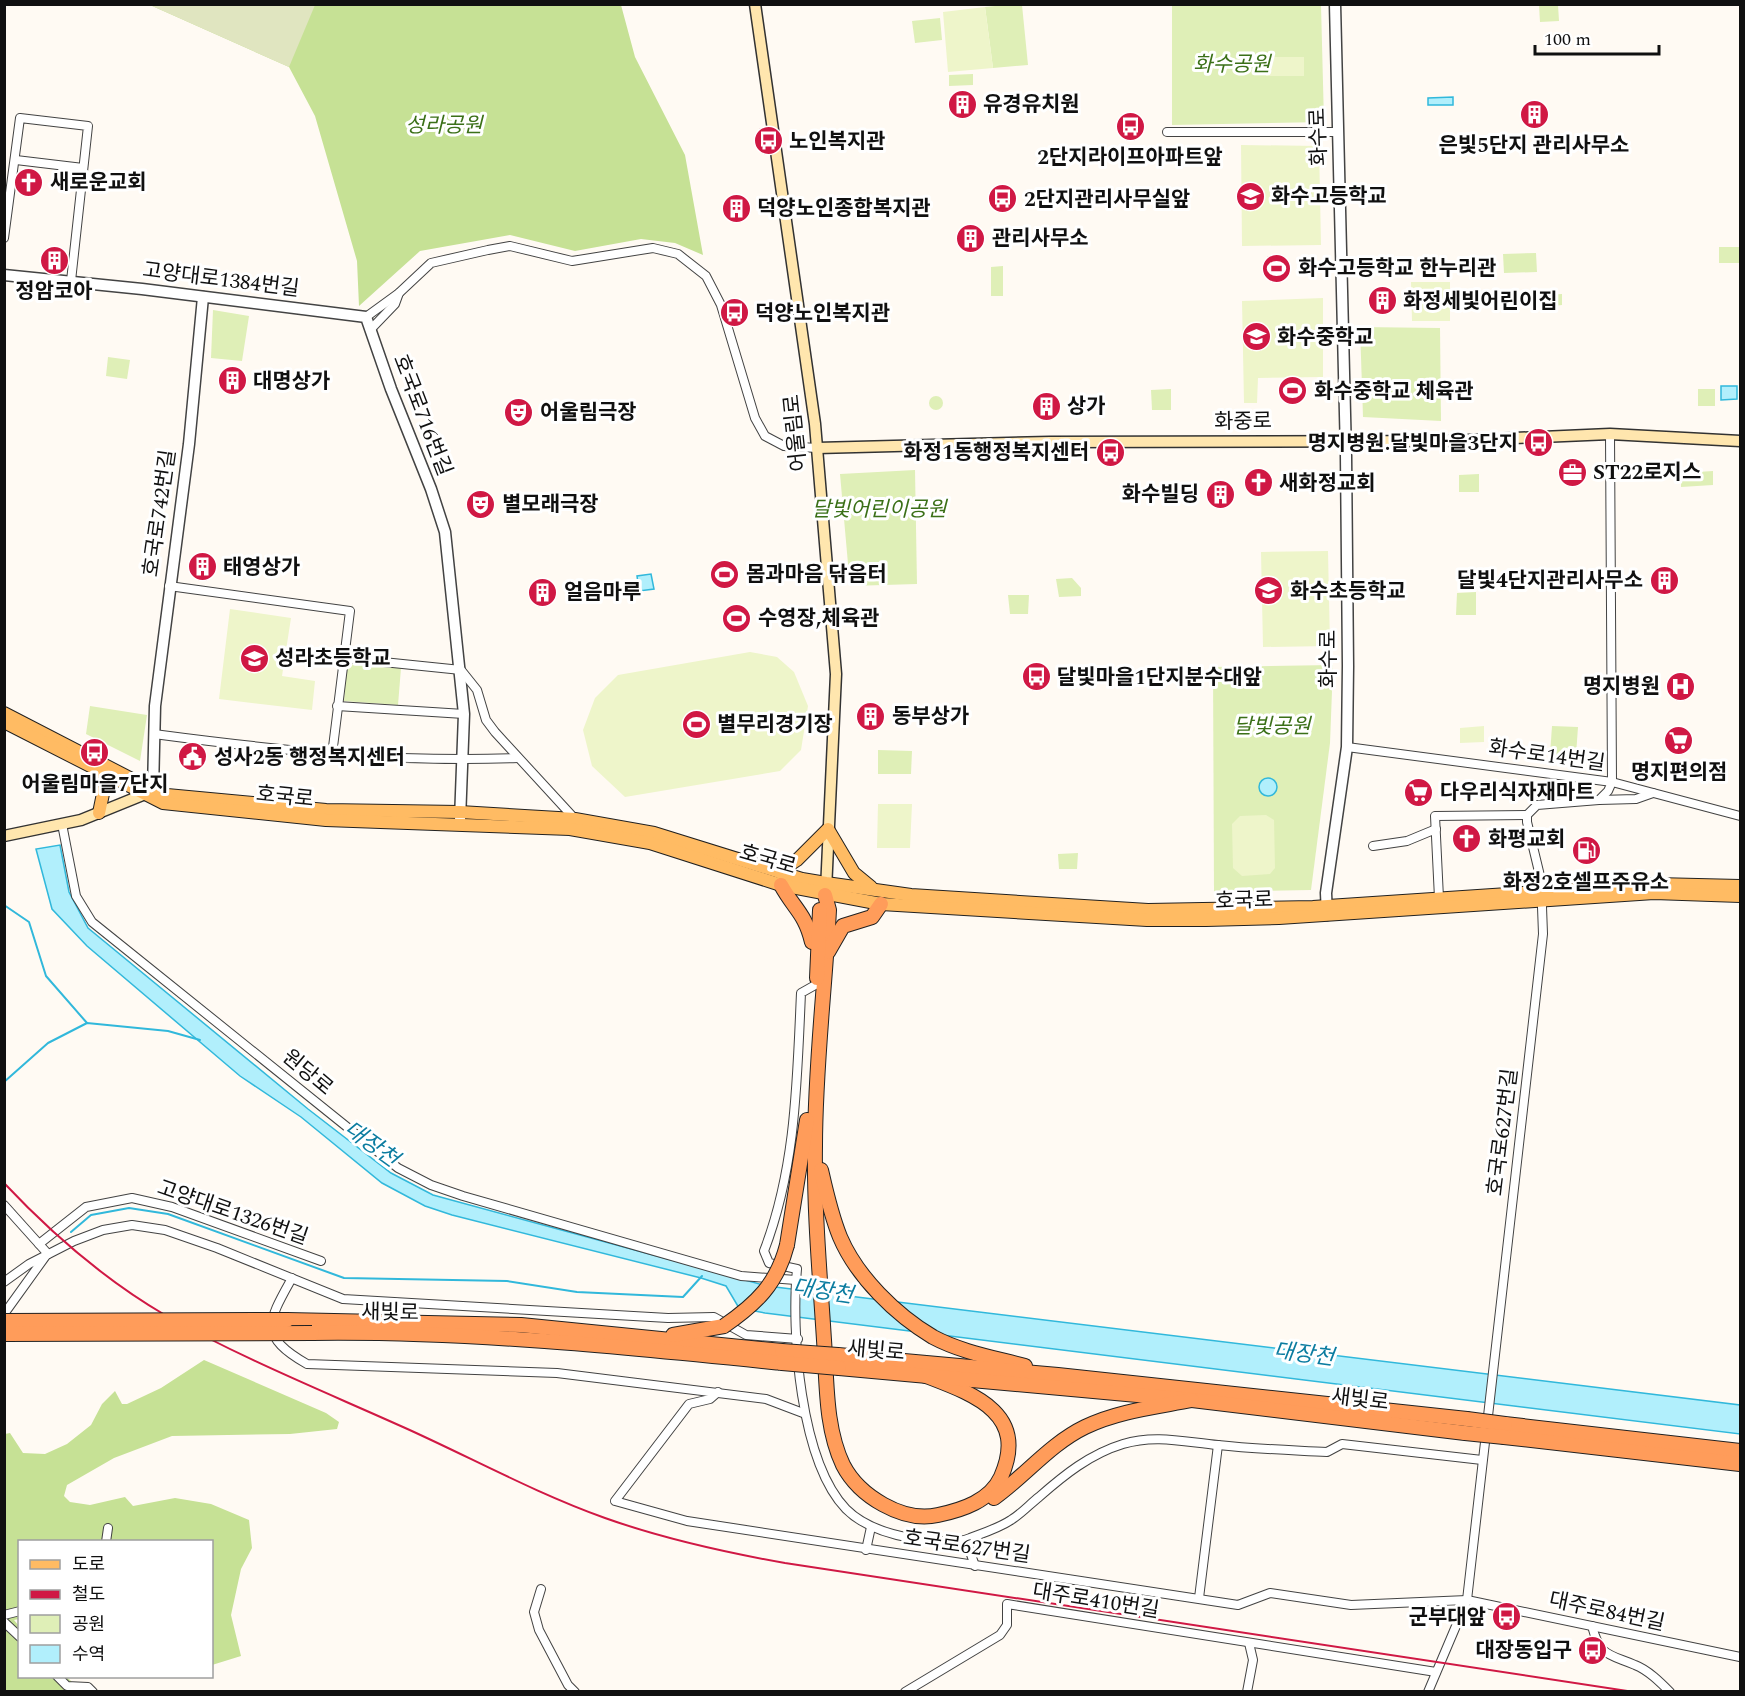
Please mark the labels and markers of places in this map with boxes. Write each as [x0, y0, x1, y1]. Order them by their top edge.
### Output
building icon: 유경유치원 [946, 88, 978, 120]
place label: 유경유치원 [983, 89, 1080, 121]
building icon: 은빛5단지 관리사무소 [1518, 98, 1550, 130]
bus stop icon: 2단지라이프아파트앞 [1114, 110, 1146, 142]
bus stop icon: 노인복지관 [752, 125, 784, 157]
place label: 노인복지관 [789, 126, 886, 158]
place label: 은빛5단지 관리사무소 [1439, 130, 1629, 162]
place label: 2단지라이프아파트앞 [1037, 142, 1223, 174]
church icon: 새로운교회 [13, 166, 45, 198]
place label: 새로운교회 [50, 167, 147, 199]
school or university icon: 화수고등학교 [1234, 180, 1266, 212]
place label: 화수고등학교 [1271, 181, 1387, 213]
bus stop icon: 2단지관리사무실앞 [987, 183, 1019, 215]
place label: 2단지관리사무실앞 [1024, 184, 1190, 216]
building icon: 덕양노인종합복지관 [720, 192, 752, 224]
place label: 덕양노인종합복지관 [757, 193, 931, 225]
building icon: 관리사무소 [955, 222, 987, 254]
place label: 관리사무소 [992, 223, 1089, 255]
building icon: 정암코아 [38, 244, 70, 276]
sports icon: 화수고등학교 한누리관 [1261, 252, 1293, 284]
place label: 화수고등학교 한누리관 [1298, 253, 1496, 285]
place label: 정암코아 [15, 276, 93, 308]
building icon: 화정세빛어린이집 [1366, 285, 1398, 317]
place label: 화정세빛어린이집 [1403, 286, 1558, 318]
bus stop icon: 덕양노인복지관 [718, 297, 750, 329]
place label: 덕양노인복지관 [755, 298, 890, 330]
school or university icon: 화수중학교 [1240, 321, 1272, 353]
place label: 화수중학교 [1277, 322, 1374, 354]
building icon: 대명상가 [216, 365, 248, 397]
place label: 대명상가 [253, 366, 330, 398]
sports icon: 화수중학교 체육관 [1277, 375, 1309, 407]
place label: 화수중학교 체육관 [1314, 376, 1474, 408]
building icon: 상가 [1030, 390, 1062, 422]
place label: 상가 [1067, 391, 1106, 423]
theatre icon: 어울림극장 [503, 396, 535, 428]
place label: 어울림극장 [540, 397, 637, 429]
bus stop icon: 명지병원.달빛마을3단지 [1523, 427, 1555, 459]
place label: 명지병원.달빛마을3단지 [1307, 428, 1518, 460]
bus stop icon: 화정1동행정복지센터 [1094, 436, 1126, 468]
place label: 화정1동행정복지센터 [903, 437, 1089, 469]
office icon: ST22로지스 [1556, 456, 1588, 488]
place label: ST22로지스 [1593, 457, 1701, 489]
church icon: 새화정교회 [1242, 467, 1274, 499]
place label: 새화정교회 [1279, 468, 1376, 500]
building icon: 화수빌딩 [1204, 478, 1236, 510]
place label: 화수빌딩 [1122, 479, 1199, 511]
theatre icon: 별모래극장 [465, 488, 497, 520]
place label: 별모래극장 [502, 489, 599, 521]
building icon: 태영상가 [186, 551, 218, 583]
place label: 태영상가 [223, 552, 300, 584]
sports icon: 몸과마음 닦음터 [709, 558, 741, 590]
place label: 몸과마음 닦음터 [746, 559, 887, 591]
building icon: 달빛4단지관리사무소 [1648, 564, 1680, 596]
place label: 달빛4단지관리사무소 [1457, 565, 1643, 597]
school or university icon: 화수초등학교 [1253, 575, 1285, 607]
building icon: 얼음마루 [527, 576, 559, 608]
place label: 화수초등학교 [1290, 576, 1406, 608]
place label: 얼음마루 [564, 577, 641, 609]
sports icon: 수영장,체육관 [721, 602, 753, 634]
place label: 수영장,체육관 [758, 603, 880, 635]
school or university icon: 성라초등학교 [238, 642, 270, 674]
place label: 성라초등학교 [275, 643, 391, 675]
bus stop icon: 달빛마을1단지분수대앞 [1020, 661, 1052, 693]
place label: 달빛마을1단지분수대앞 [1057, 662, 1262, 694]
hospital icon: 명지병원 [1665, 670, 1697, 702]
place label: 명지병원 [1583, 671, 1660, 703]
building icon: 동부상가 [855, 700, 887, 732]
place label: 동부상가 [892, 701, 969, 733]
sports icon: 별무리경기장 [680, 708, 712, 740]
place label: 별무리경기장 [717, 709, 833, 741]
supermarket icon: 명지편의점 [1663, 725, 1695, 757]
bus stop icon: 어울림마을7단지 [79, 737, 111, 769]
public building icon: 성사2동 행정복지센터 [177, 741, 209, 773]
place label: 성사2동 행정복지센터 [214, 742, 405, 774]
place label: 명지편의점 [1631, 757, 1727, 789]
place label: 어울림마을7단지 [21, 769, 169, 801]
supermarket icon: 다우리식자재마트 [1403, 776, 1435, 808]
place label: 다우리식자재마트 [1440, 777, 1595, 809]
church icon: 화평교회 [1451, 823, 1483, 855]
place label: 화평교회 [1488, 824, 1565, 856]
fuel station icon: 화정2호셀프주유소 [1570, 835, 1602, 867]
place label: 화정2호셀프주유소 [1503, 867, 1669, 899]
bus stop icon: 군부대앞 [1491, 1601, 1523, 1633]
place label: 군부대앞 [1409, 1602, 1486, 1634]
bus stop icon: 대장동입구 [1577, 1634, 1609, 1666]
place label: 대장동입구 [1475, 1635, 1572, 1667]

